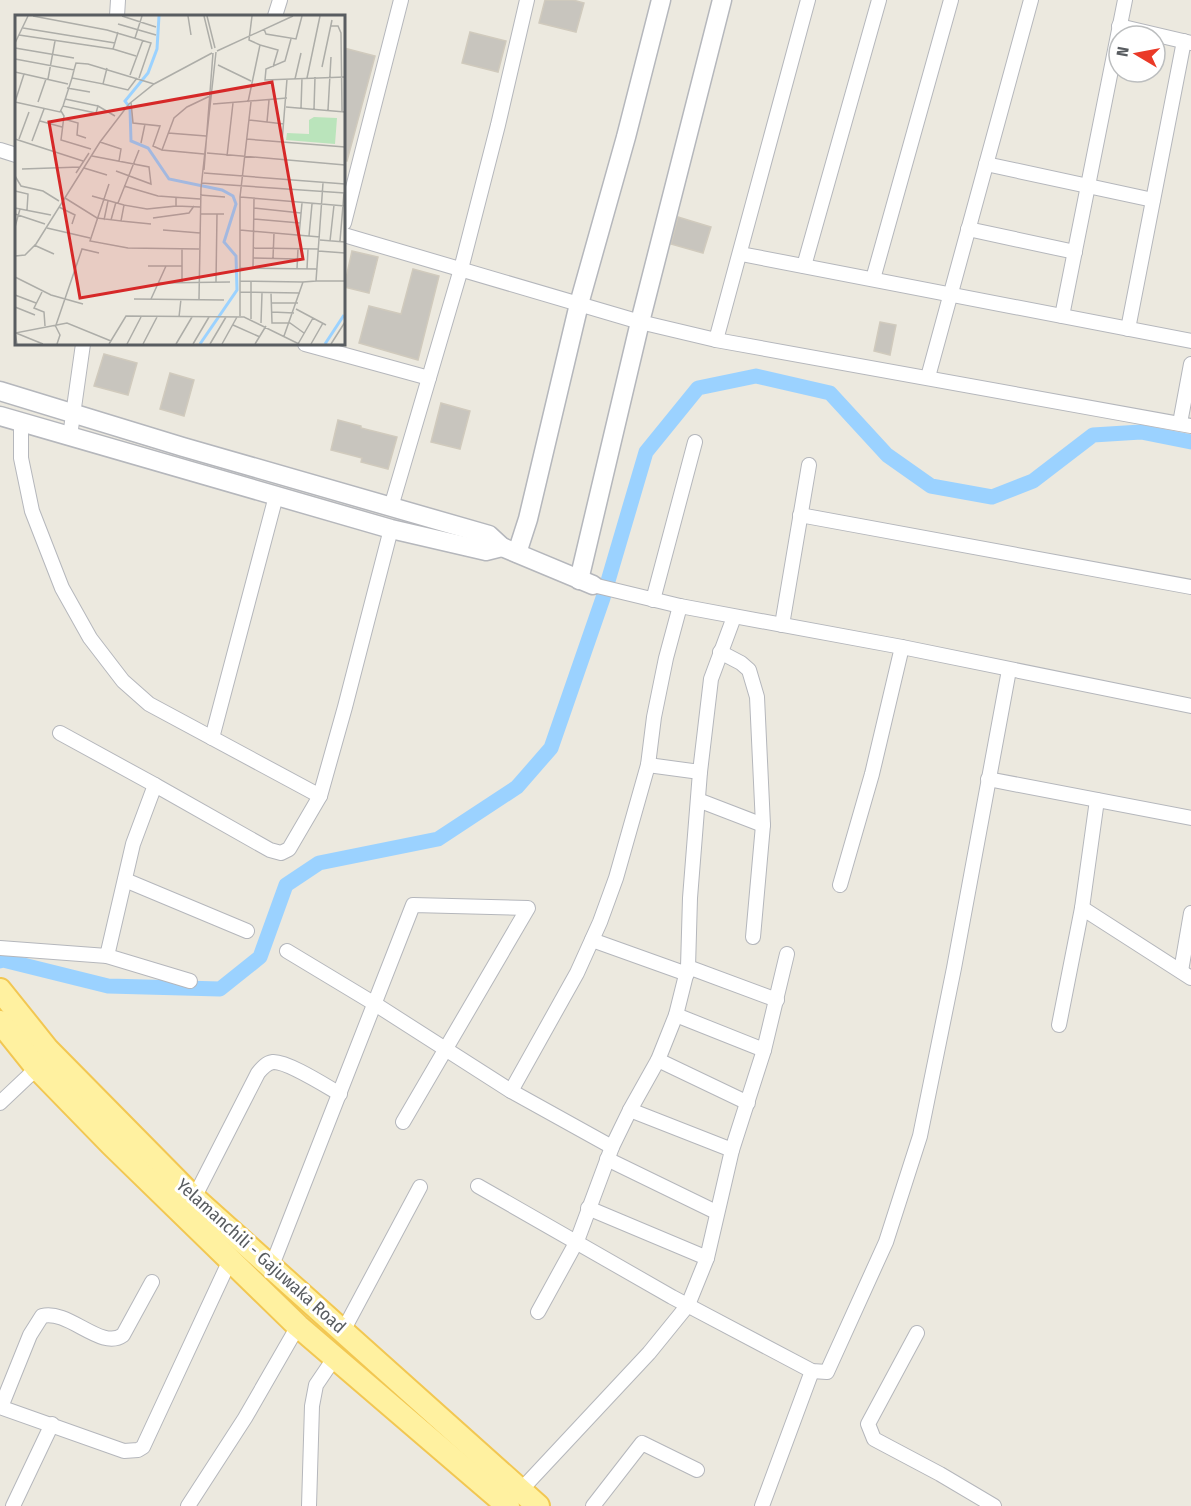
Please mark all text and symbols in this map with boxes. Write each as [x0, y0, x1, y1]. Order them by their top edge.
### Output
inset map [15, 15, 345, 345]
north arrow [1107, 24, 1167, 84]
text: N [1113, 45, 1133, 58]
street label: Yelamanchili - Gajuwaka Road [172, 1174, 350, 1338]

